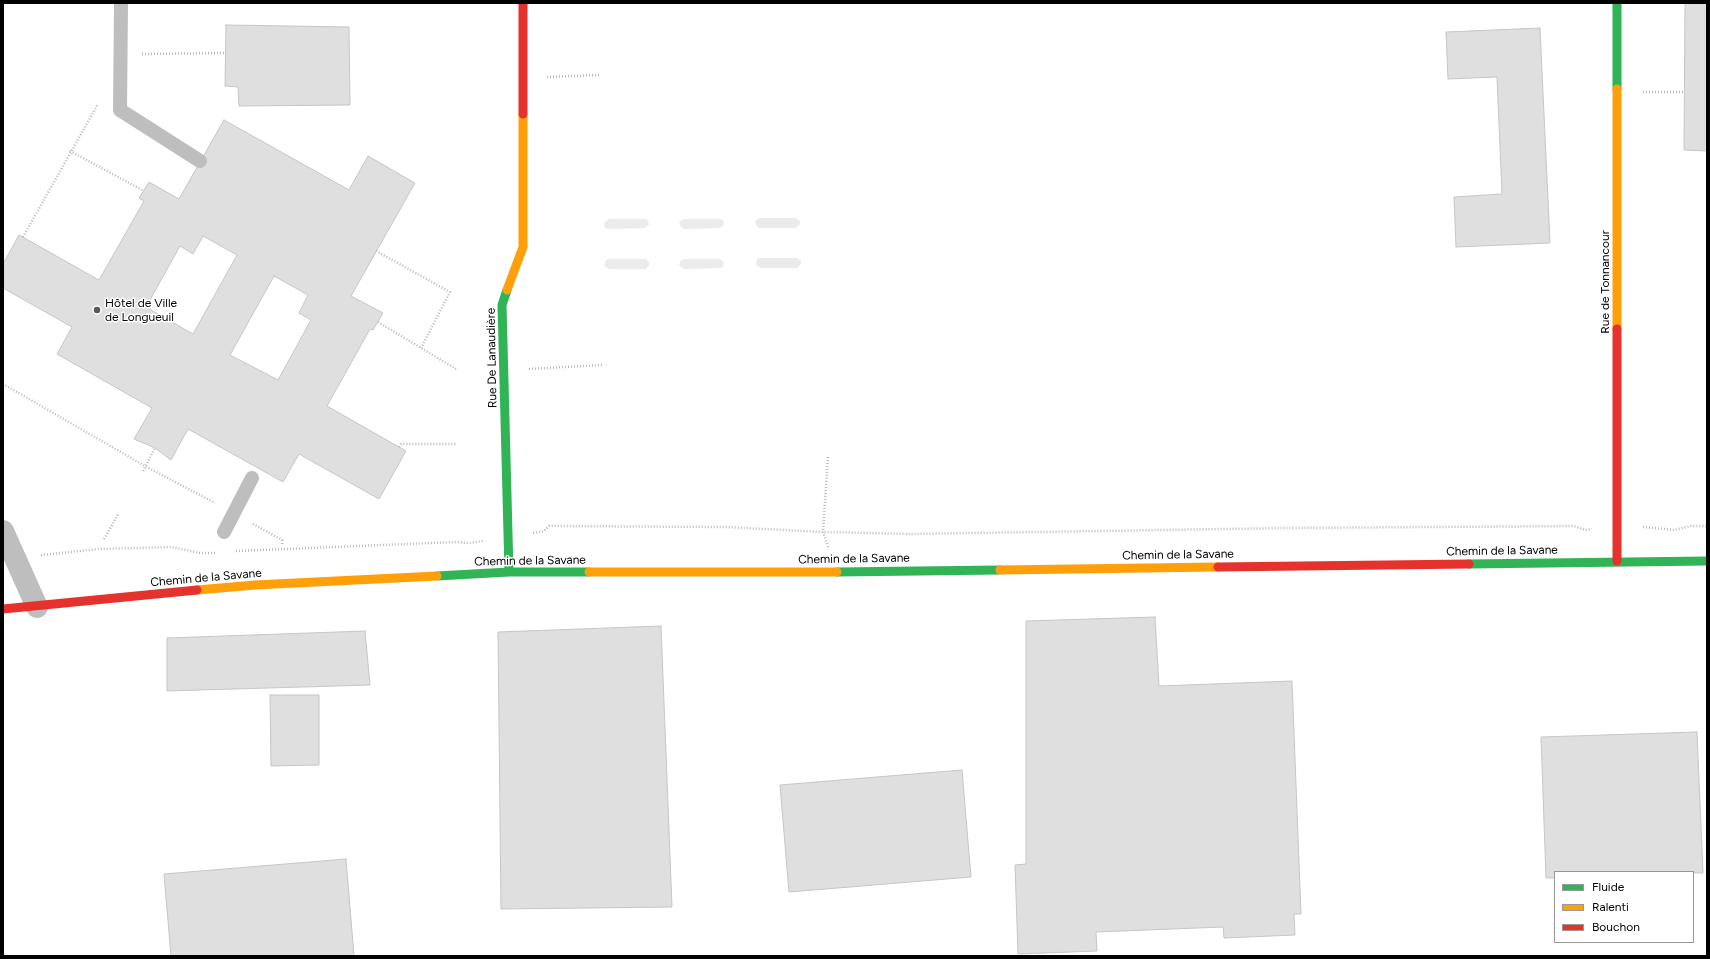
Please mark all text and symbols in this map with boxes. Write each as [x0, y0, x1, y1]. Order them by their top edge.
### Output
street label: Rue de Tonnancour [1598, 230, 1612, 334]
place label: Hôtel de Ville de Longueuil [105, 296, 177, 324]
marker: Hôtel de Ville de Longueuil [92, 305, 102, 315]
street label: Rue De Lanaudière [484, 308, 500, 408]
street label: Chemin de la Savane [1446, 543, 1558, 559]
street label: Chemin de la Savane [1122, 547, 1234, 563]
street label: Chemin de la Savane [798, 551, 910, 567]
street label: Chemin de la Savane [474, 553, 586, 569]
street label: Chemin de la Savane [150, 566, 262, 590]
legend [1554, 871, 1694, 943]
text: Fluide [1592, 880, 1624, 894]
text: Ralenti [1592, 900, 1629, 914]
text: Bouchon [1592, 920, 1640, 934]

